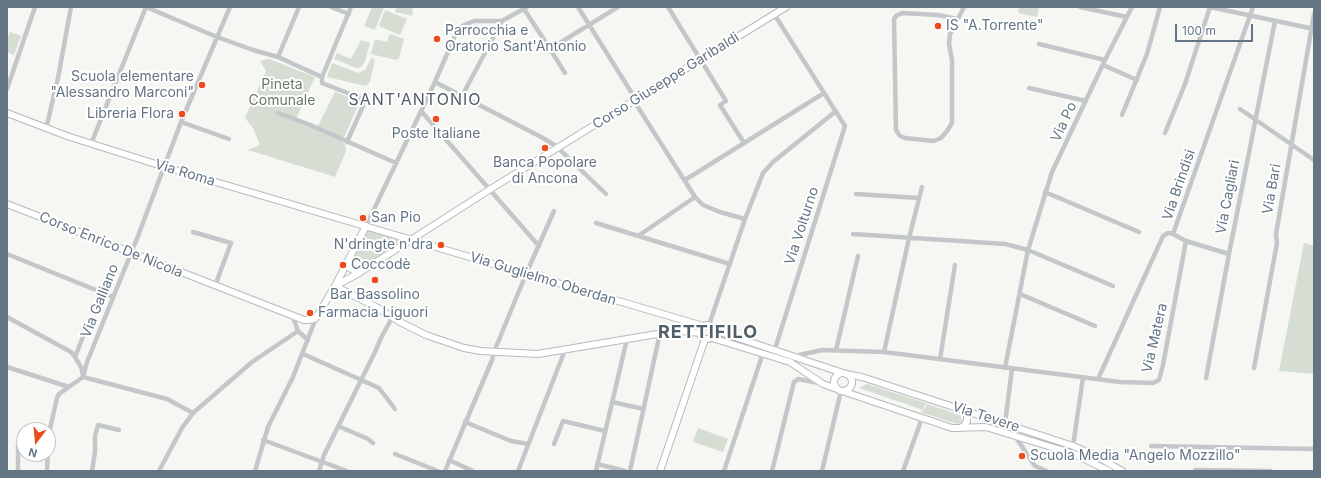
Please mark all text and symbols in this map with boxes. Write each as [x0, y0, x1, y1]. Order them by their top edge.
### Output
scale bar [1177, 16, 1255, 42]
place label: IS "A.Torrente" [946, 18, 1044, 34]
marker: IS "A.Torrente" [933, 21, 943, 31]
place label: Parrocchia e Oratorio Sant'Antonio [445, 23, 586, 56]
text: 100 m [1182, 23, 1216, 38]
street label: Corso Giuseppe Garibaldi [590, 29, 742, 133]
marker: Parrocchia e Oratorio Sant'Antonio [432, 34, 442, 44]
place label: Scuola elementare "Alessandro Marconi" [50, 69, 194, 102]
park label: Pineta Comunale [249, 77, 315, 110]
marker: Scuola elementare "Alessandro Marconi" [197, 80, 207, 90]
district label: SANT'ANTONIO [349, 90, 481, 110]
street label: Via Po [1047, 99, 1081, 145]
place label: Libreria Flora [87, 106, 174, 122]
marker: Libreria Flora [177, 109, 187, 119]
marker: Poste Italiane [431, 114, 441, 124]
place label: Poste Italiane [392, 126, 480, 142]
marker: Banca Popolare di Ancona [540, 143, 550, 153]
street label: Via Brindisi [1159, 147, 1199, 223]
place label: Banca Popolare di Ancona [493, 155, 597, 188]
street label: Via Roma [153, 156, 217, 190]
street label: Via Cagliari [1213, 159, 1243, 235]
street label: Via Bari [1259, 163, 1285, 215]
street label: Via Volturno [782, 185, 822, 267]
street label: Corso Enrico De Nicola [37, 208, 185, 282]
place label: San Pio [371, 210, 421, 226]
marker: San Pio [358, 213, 368, 223]
place label: N'dringte n'dra [334, 237, 433, 253]
marker: N'dringte n'dra [436, 240, 446, 250]
street label: Via Guglielmo Oberdan [468, 249, 618, 309]
place label: Coccodè [351, 257, 411, 273]
marker: Coccodè [338, 260, 348, 270]
street label: Via Galliano [78, 262, 122, 340]
marker: Bar Bassolino [370, 275, 380, 285]
place label: Bar Bassolino [330, 287, 420, 303]
street label: Via Matera [1139, 301, 1171, 375]
place label: Farmacia Liguori [318, 305, 428, 321]
marker: Farmacia Liguori [305, 308, 315, 318]
district label: RETTIFILO [658, 322, 758, 344]
street label: Via Tevere [950, 398, 1022, 436]
north arrow [16, 422, 56, 462]
text: N [27, 445, 39, 460]
place label: Scuola Media "Angelo Mozzillo" [1030, 448, 1240, 464]
marker: Scuola Media "Angelo Mozzillo" [1017, 451, 1027, 461]

